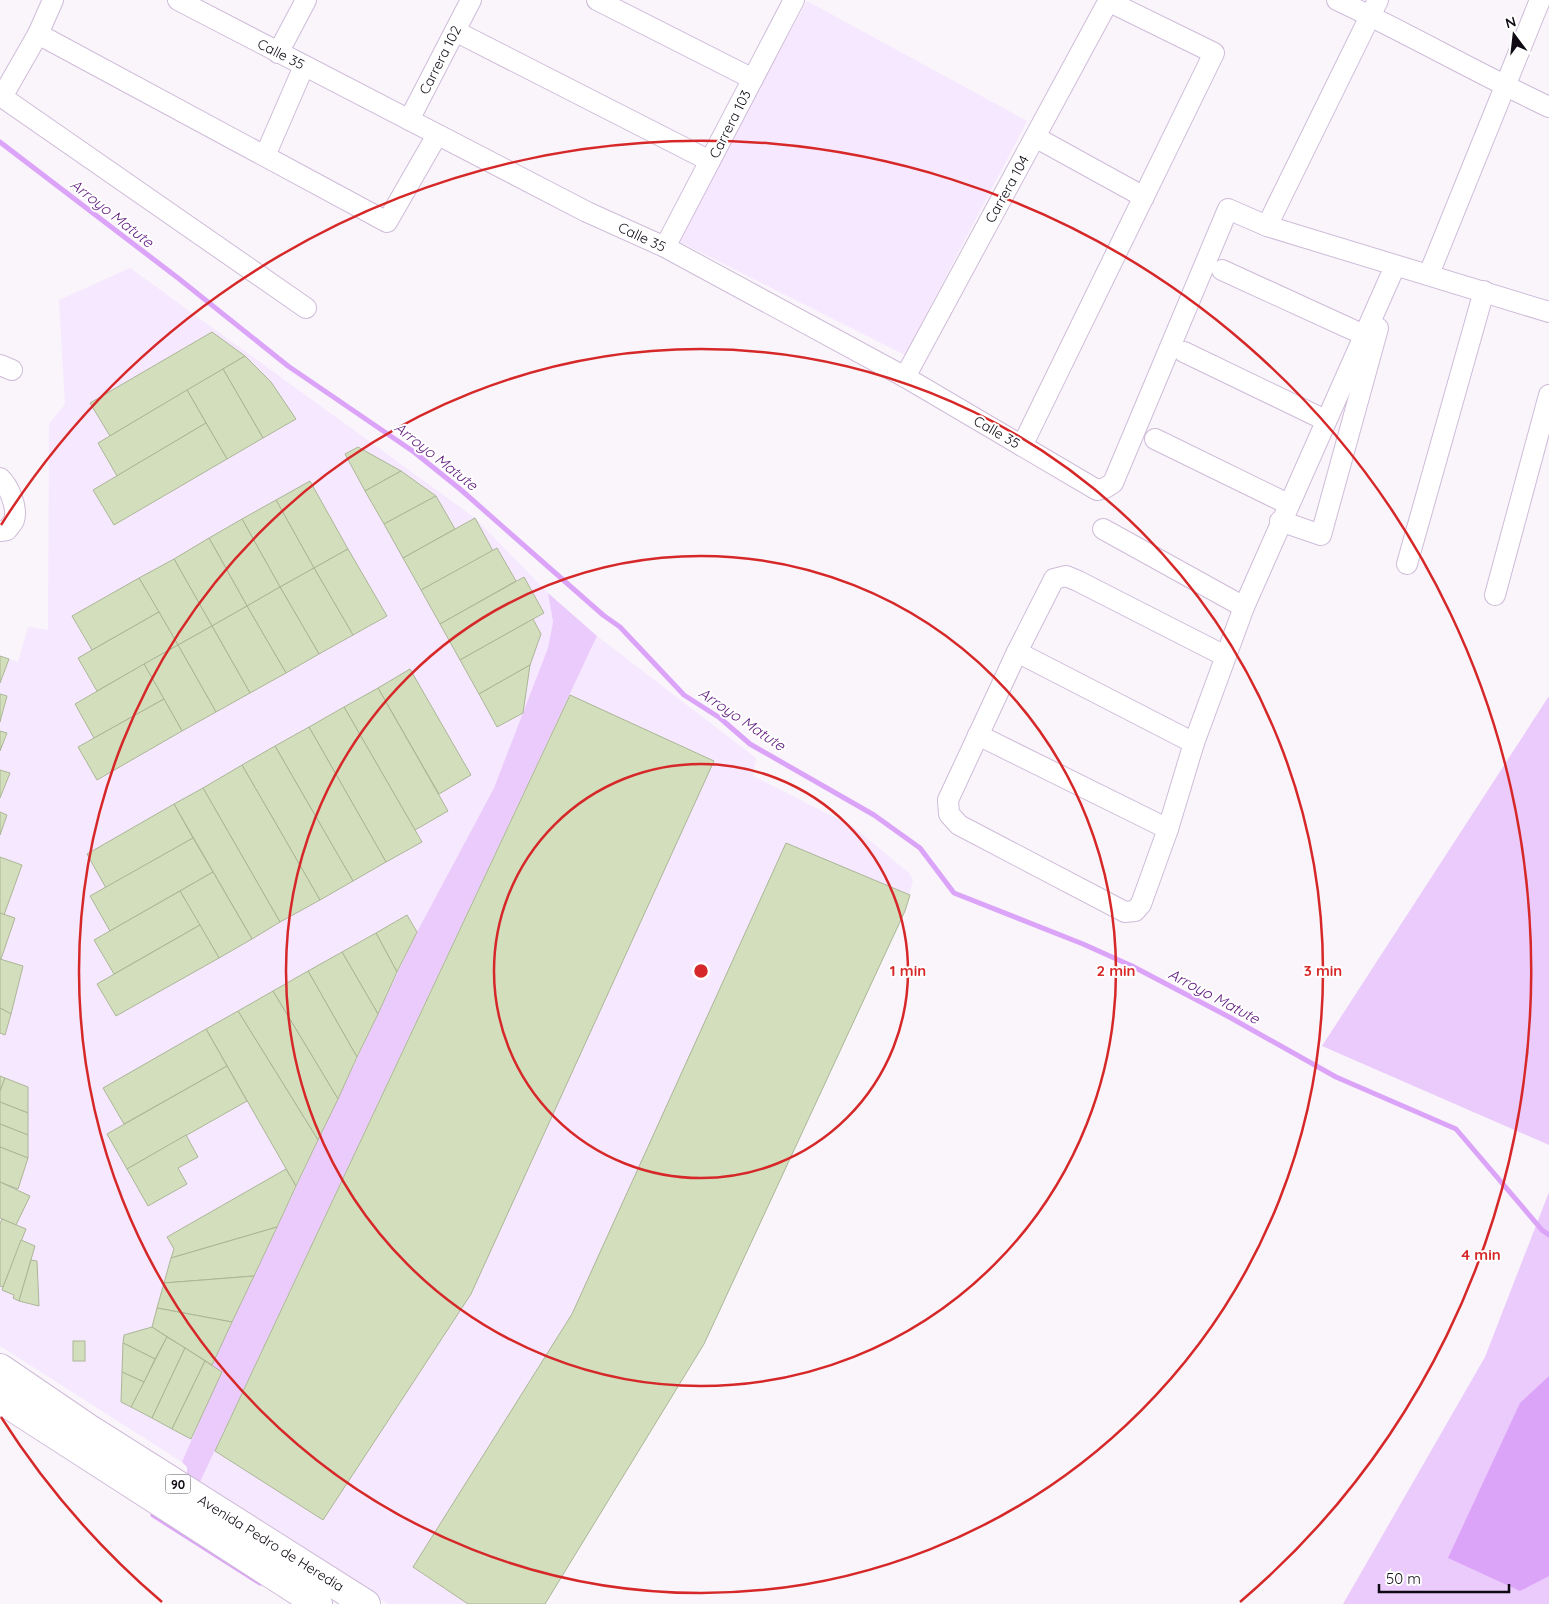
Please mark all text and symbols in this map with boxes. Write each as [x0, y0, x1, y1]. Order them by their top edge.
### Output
north arrow [1489, 10, 1539, 60]
text: N [1503, 12, 1518, 32]
street label: Carrera 102 [415, 22, 465, 97]
street label: Calle 35 [254, 34, 308, 74]
street label: Carrera 103 [705, 87, 755, 161]
street label: Carrera 104 [981, 152, 1033, 226]
water label: Arroyo Matute [67, 175, 158, 252]
street label: Calle 35 [615, 218, 669, 256]
street label: Calle 35 [971, 412, 1023, 452]
water label: Arroyo Matute [391, 418, 482, 495]
water label: Arroyo Matute [695, 683, 789, 755]
text: 1 min [890, 961, 926, 980]
text: 2 min [1096, 961, 1136, 980]
text: 3 min [1304, 961, 1342, 980]
centre of rings [692, 962, 710, 980]
water label: Arroyo Matute [1165, 964, 1263, 1028]
text: 4 min [1461, 1245, 1501, 1264]
road number: 90 [166, 1475, 190, 1494]
street label: Avenida Pedro de Heredia [195, 1491, 347, 1595]
scale bar [1379, 1562, 1509, 1594]
text: 50 m [1386, 1569, 1421, 1588]

